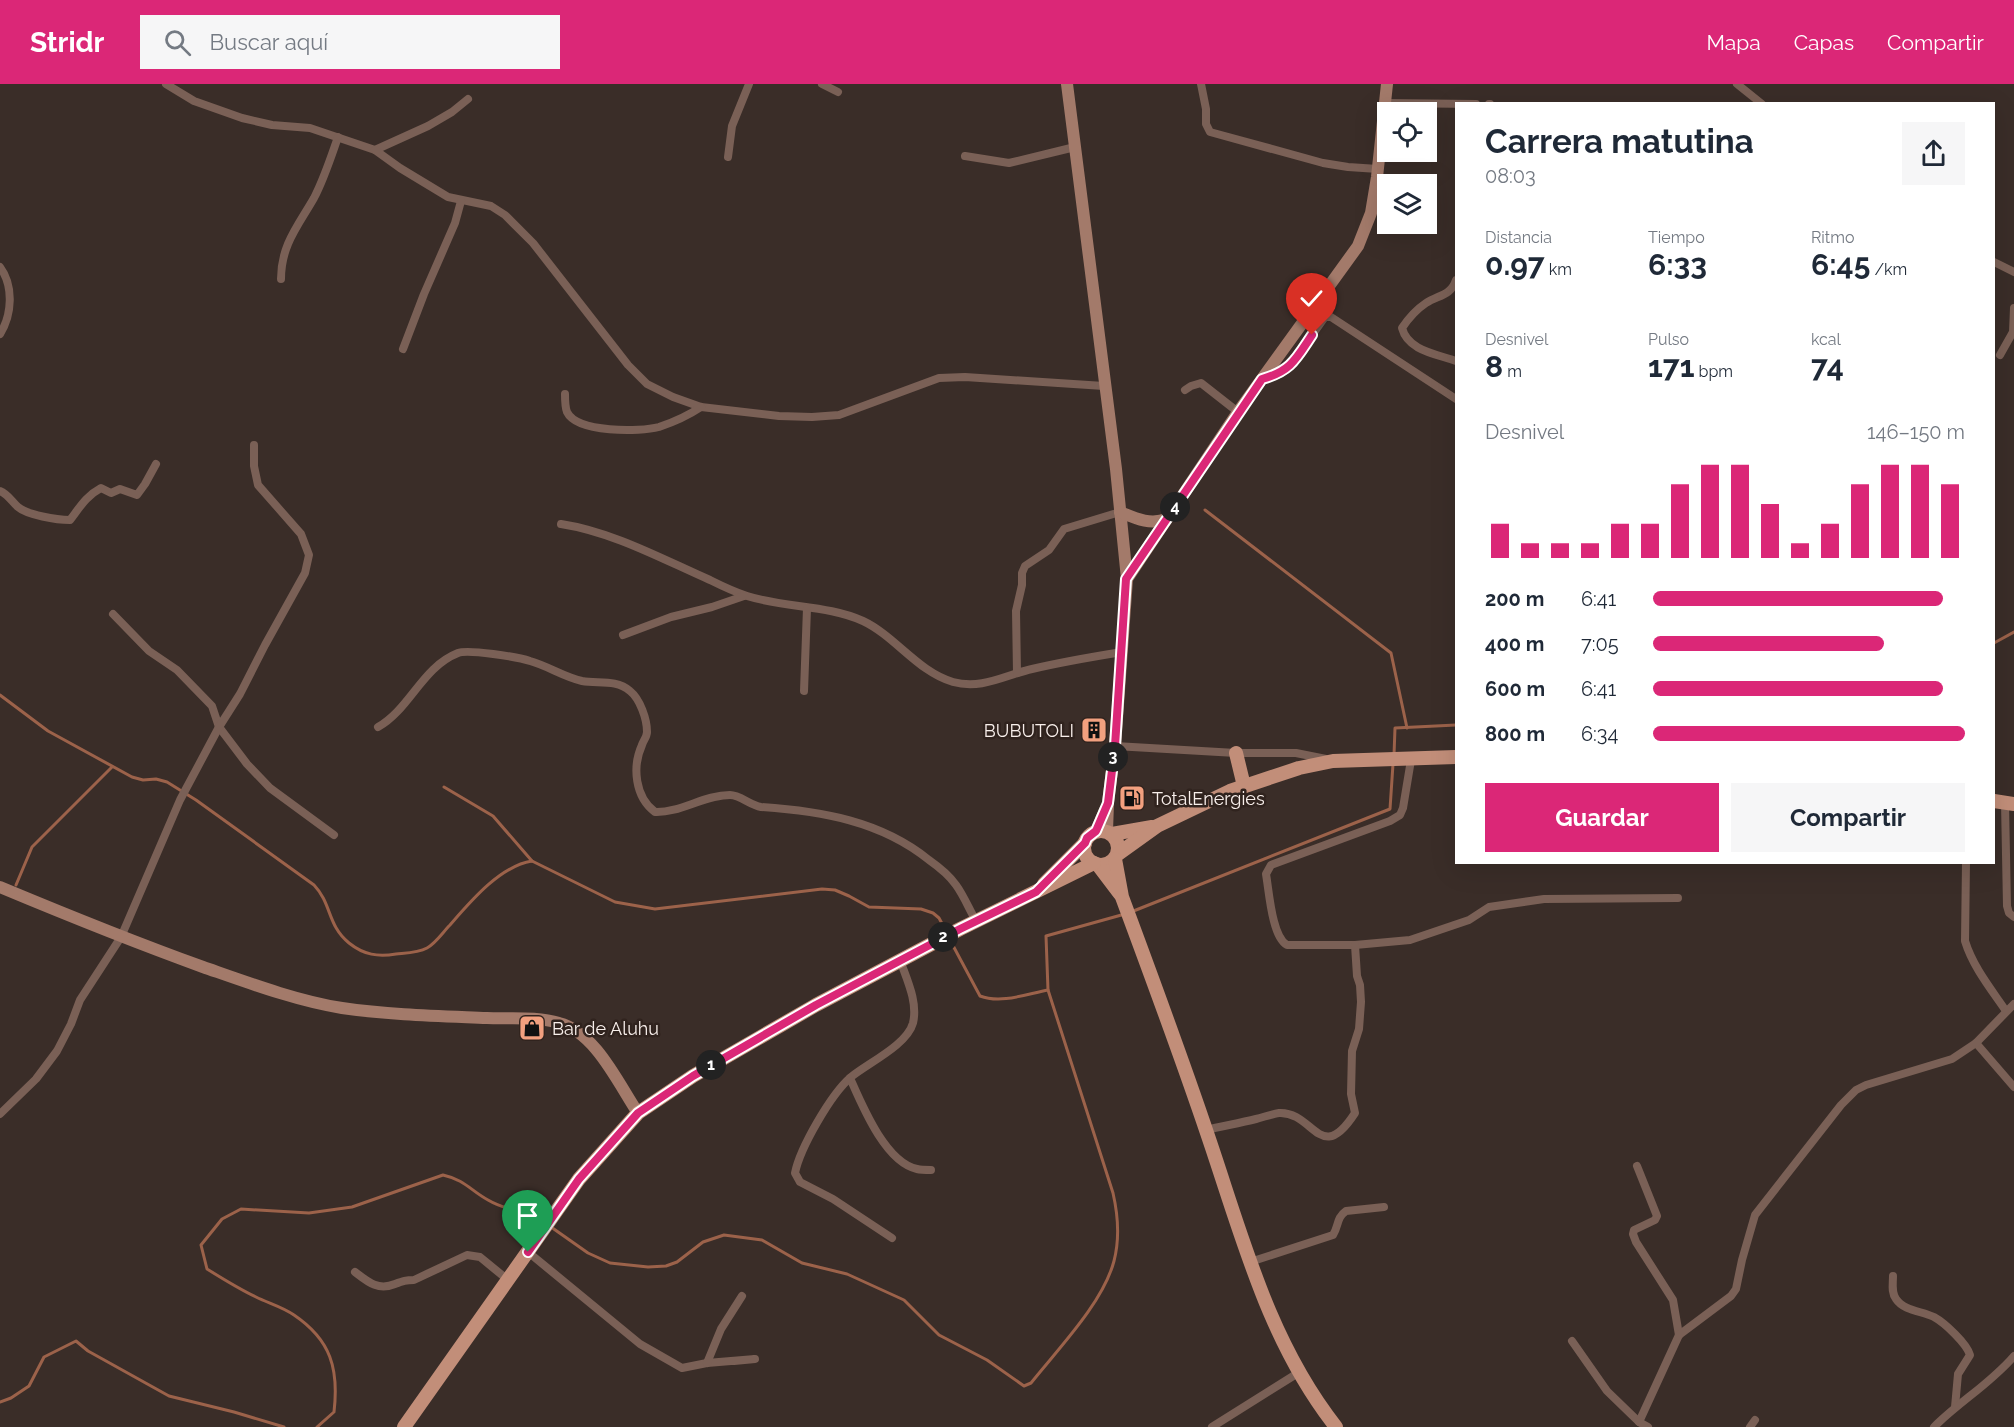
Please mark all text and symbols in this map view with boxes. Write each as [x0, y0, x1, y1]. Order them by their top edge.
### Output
search box [140, 15, 560, 69]
text: Stridr [30, 26, 104, 59]
icon: search [161, 26, 194, 59]
text: Buscar aquí [209, 29, 328, 55]
text: Mapa [1706, 30, 1761, 55]
text: Capas [1794, 30, 1854, 55]
text: Compartir [1887, 30, 1984, 55]
map controls [1377, 102, 1437, 234]
button: locate [1377, 102, 1437, 162]
text: Carrera matutina [1485, 122, 1754, 161]
button: share [1902, 122, 1965, 185]
text: 08:03 [1485, 164, 1536, 188]
button: layers [1377, 174, 1437, 234]
text: Distancia [1485, 228, 1552, 247]
text: Tiempo [1648, 228, 1705, 247]
text: Ritmo [1811, 228, 1854, 247]
text: 0.97 [1485, 247, 1545, 282]
text: 6:33 [1648, 247, 1707, 282]
text: 6:45 [1811, 247, 1870, 282]
text: km [1545, 260, 1572, 279]
text: /km [1870, 260, 1907, 279]
pin [1286, 273, 1337, 335]
icon: check [1295, 282, 1328, 315]
text: Desnivel [1485, 330, 1548, 349]
text: Pulso [1648, 330, 1689, 349]
text: kcal [1811, 330, 1841, 349]
text: 8 [1485, 349, 1503, 384]
text: 171 [1648, 349, 1694, 384]
text: 74 [1811, 349, 1844, 384]
text: m [1503, 362, 1522, 381]
text: bpm [1694, 362, 1733, 381]
text: Desnivel [1485, 420, 1564, 444]
text: 146–150 m [1867, 420, 1965, 444]
pin: 4 [1160, 492, 1190, 522]
text: 4 [1170, 497, 1180, 516]
text: 200 m [1485, 587, 1544, 611]
text: 6:41 [1581, 587, 1616, 611]
text: 400 m [1485, 632, 1544, 656]
text: 7:05 [1581, 632, 1619, 656]
text: 600 m [1485, 677, 1545, 701]
text: 6:41 [1581, 677, 1616, 701]
building icon: BUBUTOLI [1079, 715, 1109, 745]
place label: BUBUTOLI [984, 720, 1074, 741]
text: 800 m [1485, 722, 1545, 746]
text: 6:34 [1581, 722, 1618, 746]
pin: 3 [1098, 742, 1128, 772]
text: 3 [1109, 747, 1117, 766]
fuel station icon: TotalEnergies [1117, 783, 1147, 813]
button: Guardar [1485, 783, 1719, 852]
button: Compartir [1731, 783, 1965, 852]
place label: TotalEnergies [1152, 788, 1265, 809]
pin: 2 [928, 922, 958, 952]
text: 2 [938, 927, 948, 946]
shop icon: Bar de Aluhu [517, 1013, 547, 1043]
place label: Bar de Aluhu [552, 1018, 659, 1039]
pin: 1 [696, 1050, 726, 1080]
text: 1 [707, 1055, 715, 1074]
pin [502, 1190, 553, 1252]
icon: arrive [511, 1199, 544, 1232]

